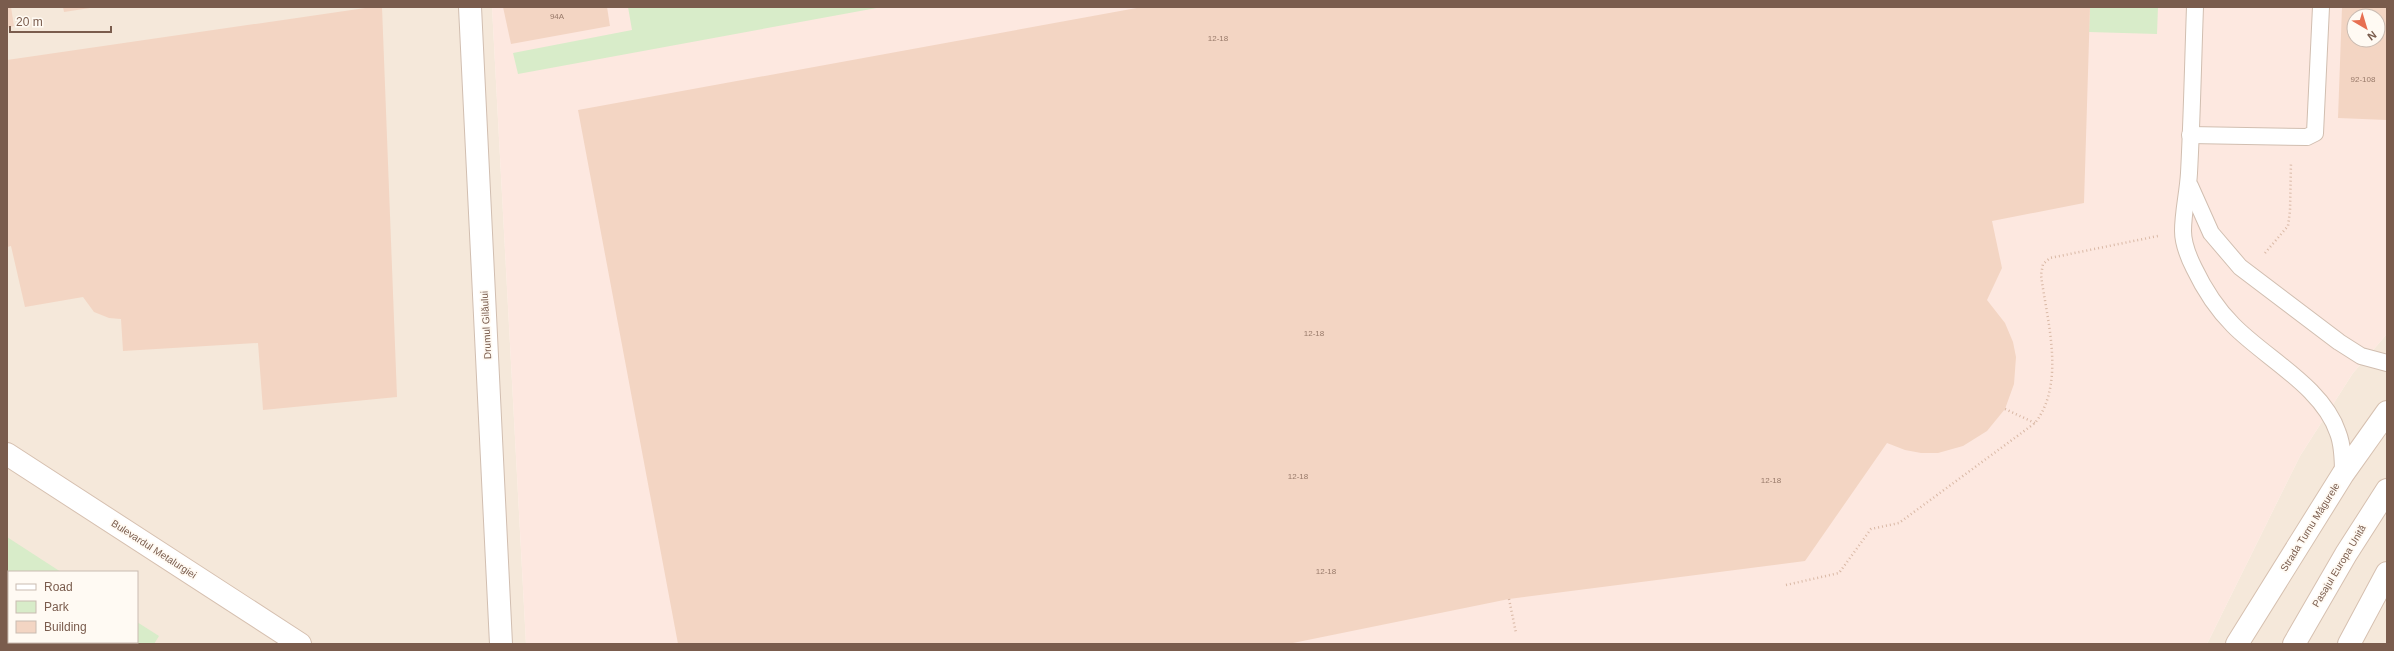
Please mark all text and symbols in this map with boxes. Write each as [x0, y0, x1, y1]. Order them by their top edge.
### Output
scale bar [10, 8, 111, 34]
north arrow [2346, 8, 2386, 48]
house number: 94A [550, 12, 565, 21]
text: 20 m [16, 15, 43, 29]
text: N [2365, 29, 2379, 43]
house number: 12-18 [1208, 34, 1229, 43]
house number: 92-108 [2351, 75, 2376, 84]
street label: Drumul Gilăului [479, 291, 493, 359]
house number: 12-18 [1304, 329, 1325, 338]
house number: 12-18 [1288, 472, 1309, 481]
house number: 12-18 [1761, 476, 1782, 485]
street label: Strada Turnu Măgurele [2278, 480, 2342, 573]
street label: Bulevardul Metalurgiei [110, 517, 198, 581]
street label: Pasajul Europa Unită [2310, 523, 2368, 609]
house number: 12-18 [1316, 567, 1337, 576]
legend [8, 571, 138, 643]
text: Road [44, 580, 73, 594]
text: Park [44, 600, 70, 614]
text: Building [44, 620, 87, 634]

